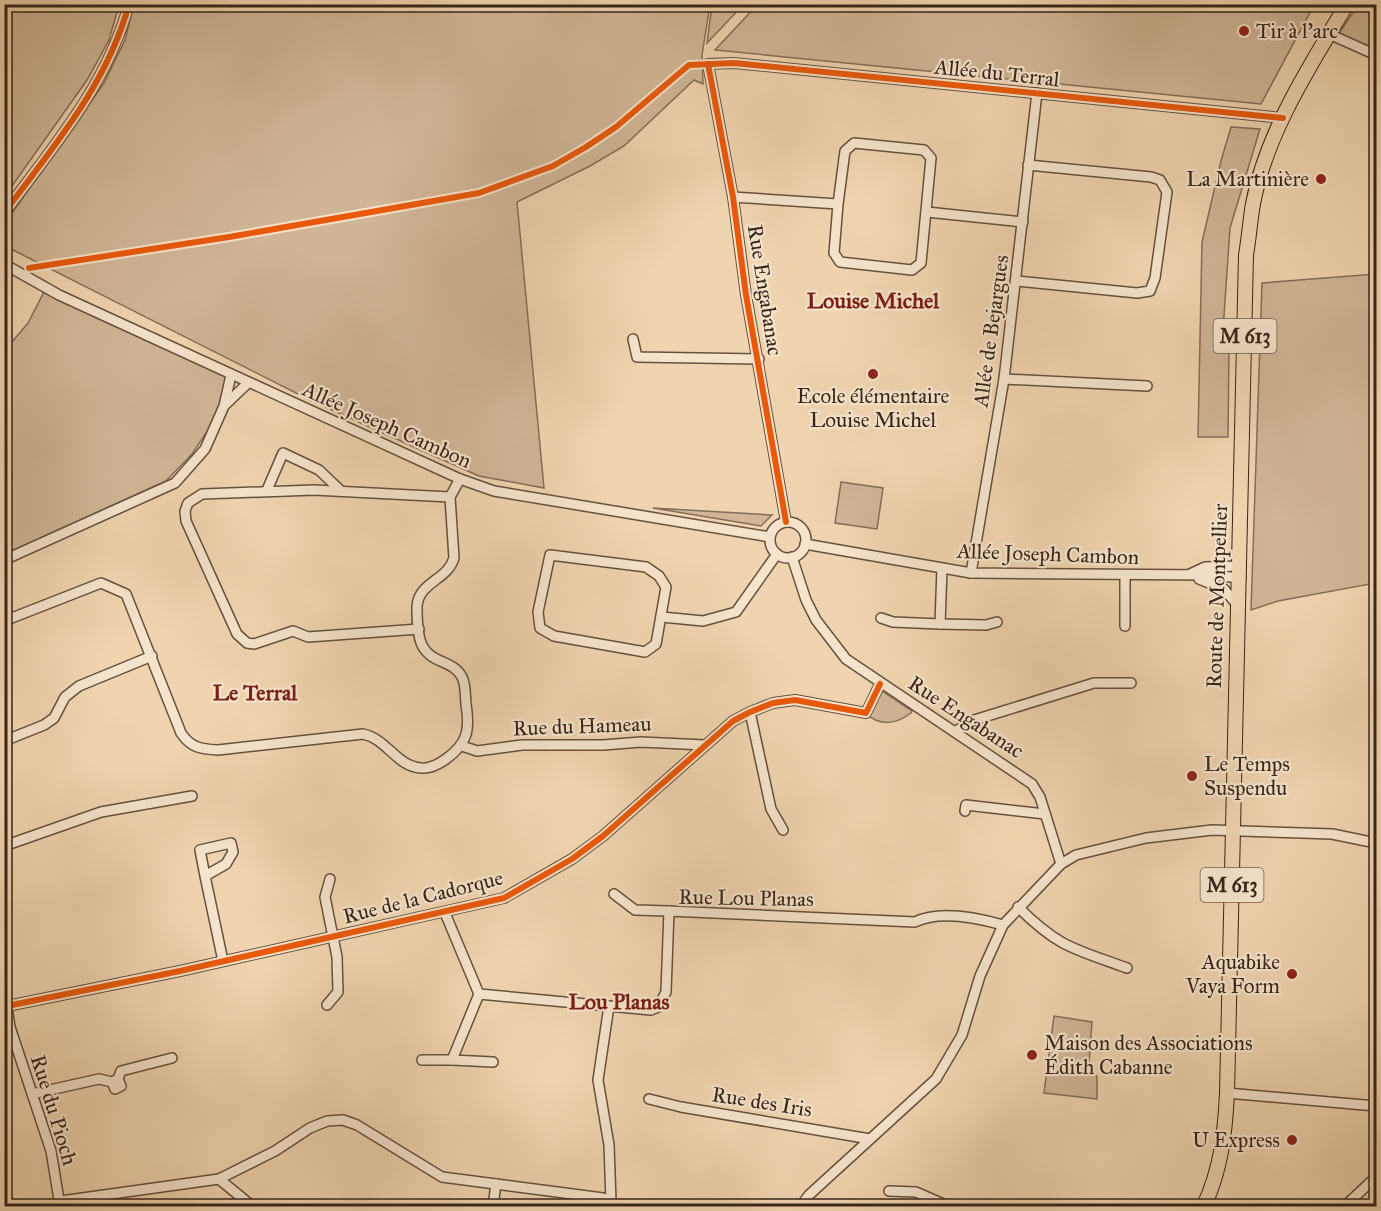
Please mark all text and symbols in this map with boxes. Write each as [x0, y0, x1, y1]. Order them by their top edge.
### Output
place label: Tir à l'arc [1256, 18, 1338, 44]
marker: Tir à l'arc [1237, 24, 1251, 38]
street label: Allée du Terral [932, 53, 1061, 93]
place label: La Martinière [1186, 166, 1309, 192]
marker: La Martinière [1314, 172, 1328, 186]
street label: Rue Engabanac [742, 223, 788, 357]
street label: Allée de Bejargues [967, 253, 1015, 410]
district label: Louise Michel [807, 287, 940, 314]
road number: M 613 [1214, 319, 1276, 353]
marker: Ecole élémentaire Louise Michel [866, 367, 880, 381]
street label: Allée Joseph Cambon [298, 376, 476, 474]
place label: Ecole élémentaire Louise Michel [797, 383, 950, 433]
street label: Route de Montpellier [1201, 503, 1233, 689]
street label: Allée Joseph Cambon [955, 538, 1140, 570]
street label: Rue Engabanac [903, 670, 1029, 764]
district label: Le Terral [213, 679, 298, 706]
street label: Rue du Hameau [512, 711, 652, 741]
place label: Le Temps Suspendu [1204, 751, 1290, 801]
marker: Le Temps Suspendu [1185, 769, 1199, 783]
street label: Rue de la Cadorque [340, 864, 506, 929]
road number: M 613 [1200, 868, 1264, 902]
street label: Rue Lou Planas [678, 884, 814, 912]
place label: Aquabike Vaya Form [1185, 949, 1280, 999]
marker: Aquabike Vaya Form [1285, 967, 1299, 981]
district label: Lou Planas [568, 988, 670, 1015]
place label: Maison des Associations Édith Cabanne [1044, 1030, 1253, 1080]
marker: Maison des Associations Édith Cabanne [1025, 1048, 1039, 1062]
street label: Rue du Pioch [25, 1052, 83, 1169]
street label: Rue des Iris [710, 1081, 814, 1123]
place label: U Express [1192, 1127, 1280, 1153]
marker: U Express [1285, 1133, 1299, 1147]

